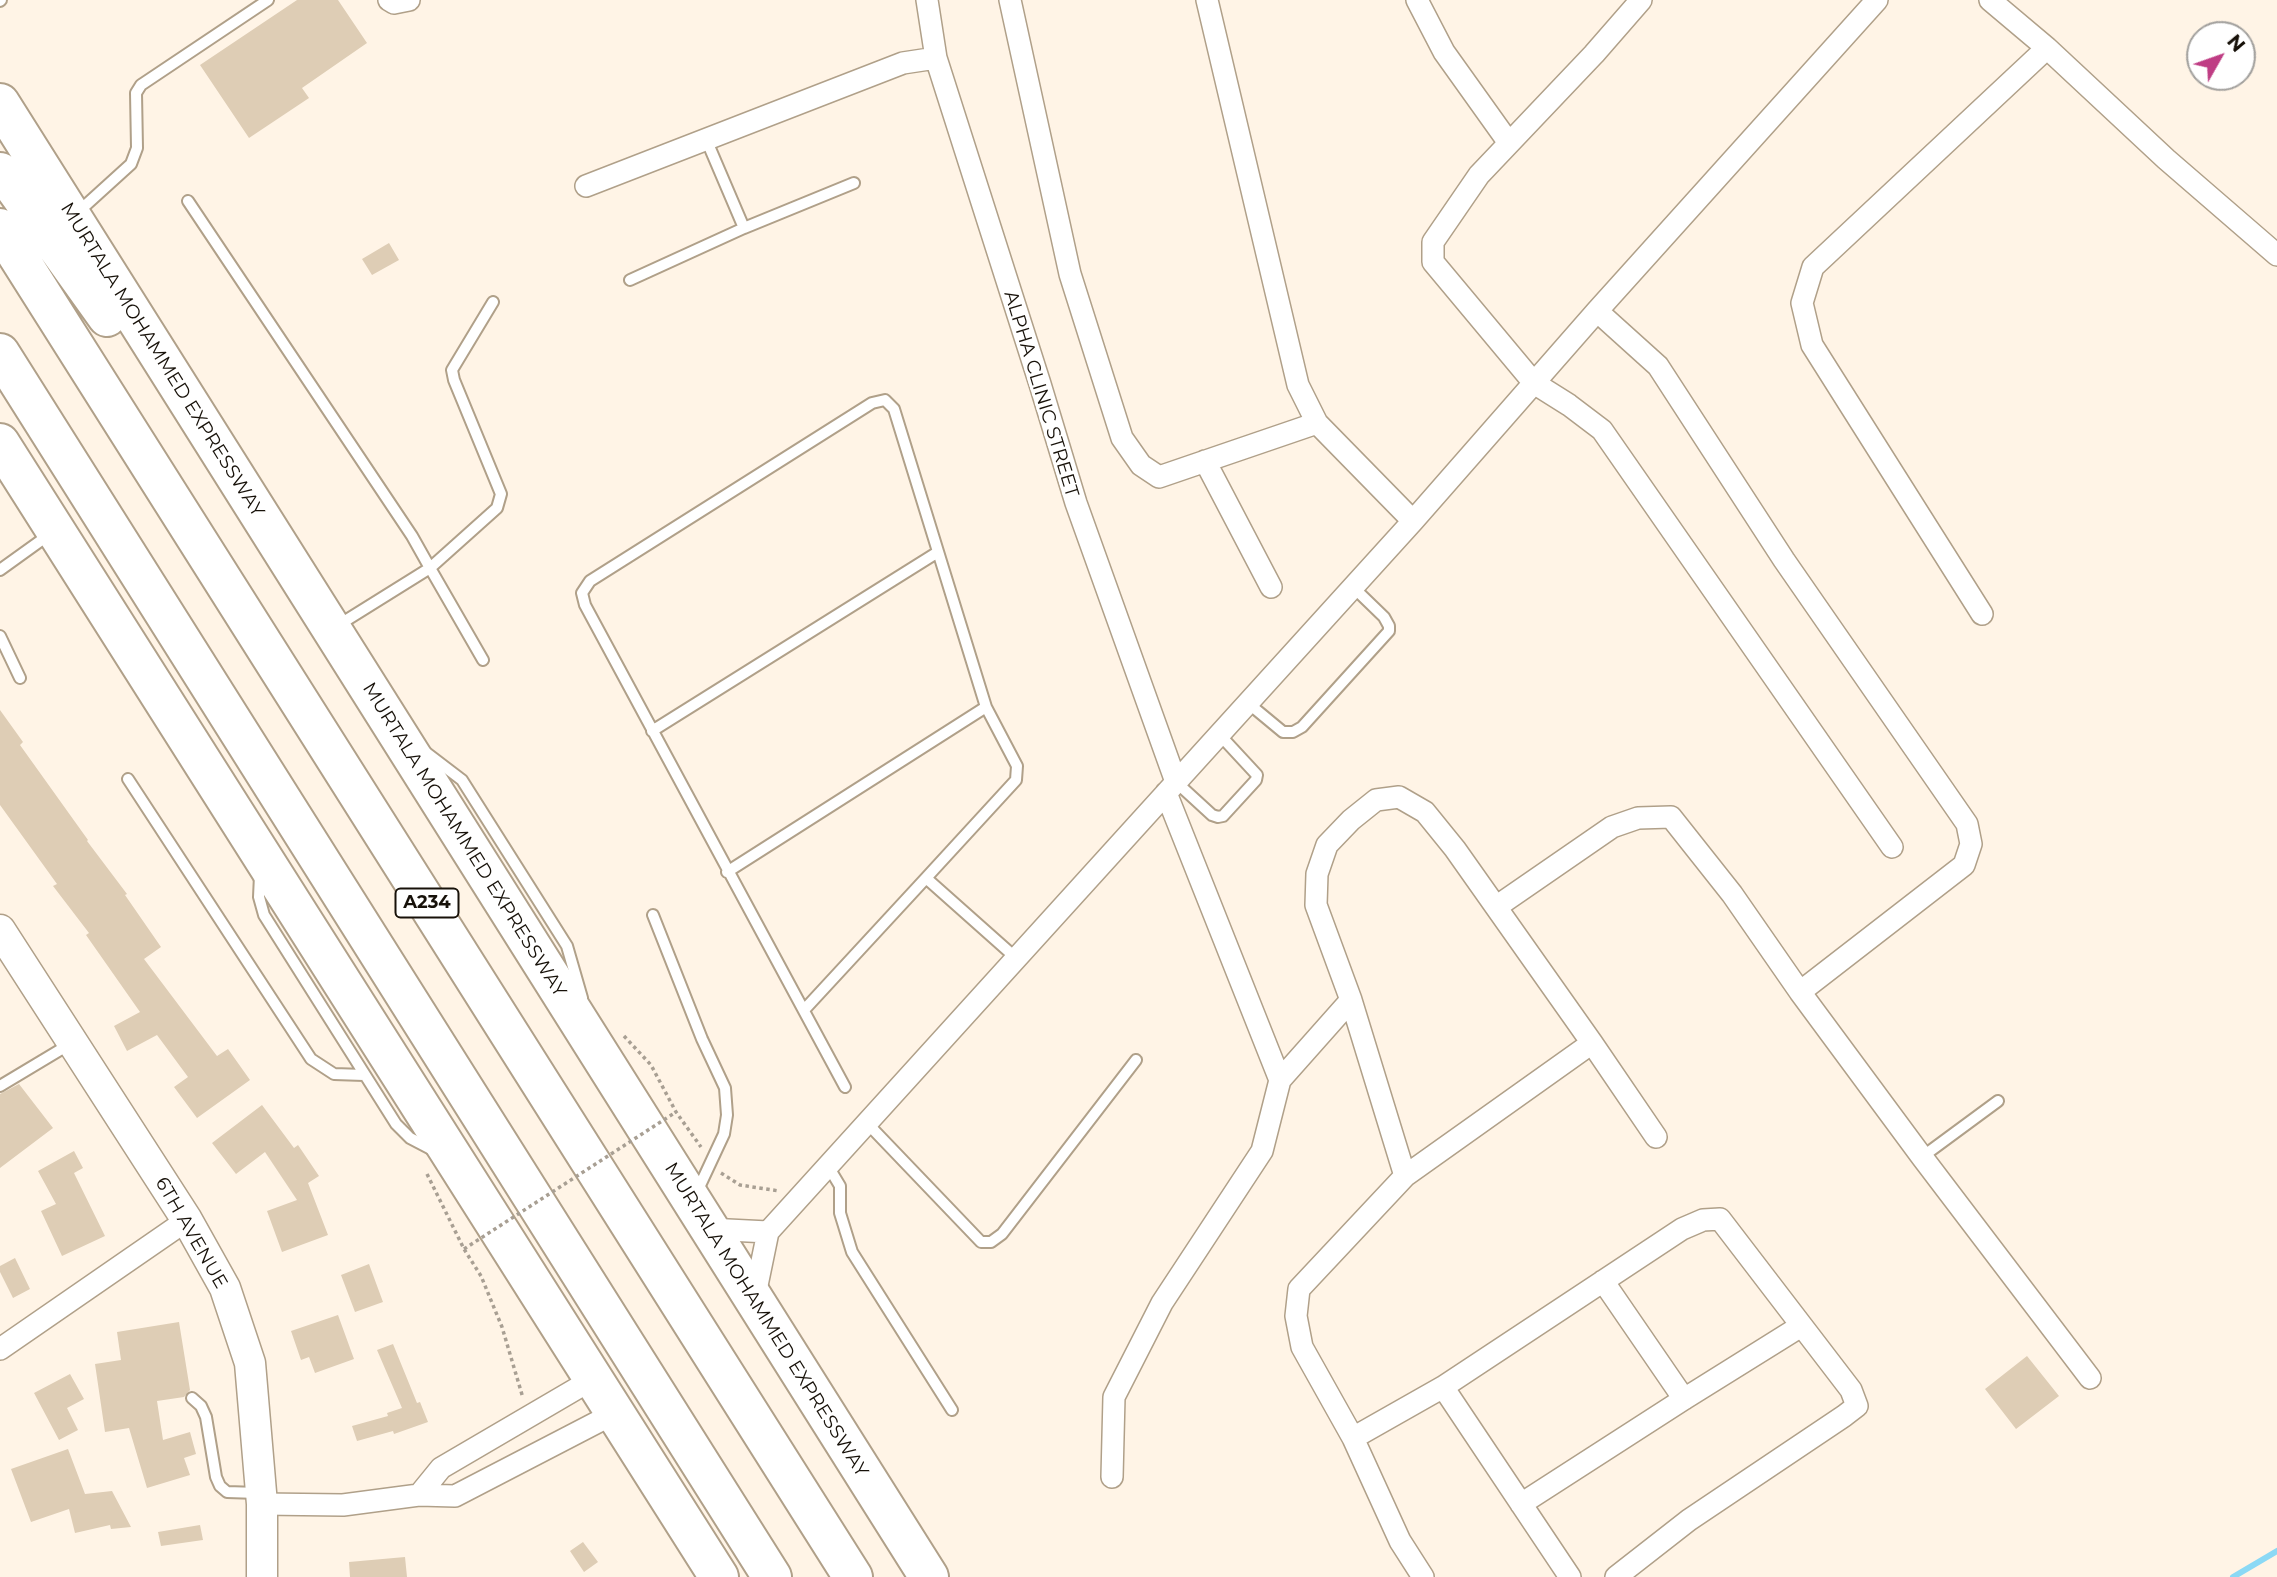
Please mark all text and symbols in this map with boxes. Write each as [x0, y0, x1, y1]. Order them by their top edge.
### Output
north arrow [2186, 21, 2256, 91]
text: N [2222, 30, 2250, 57]
street label: MURTALA MOHAMMED EXPRESSWAY [55, 199, 269, 521]
street label: ALPHA CLINIC STREET [999, 288, 1083, 500]
street label: MURTALA MOHAMMED EXPRESSWAY [357, 679, 571, 1001]
road number: A234 [396, 888, 458, 918]
street label: MURTALA MOHAMMED EXPRESSWAY [659, 1159, 873, 1481]
street label: 6TH AVENUE [150, 1173, 232, 1293]

